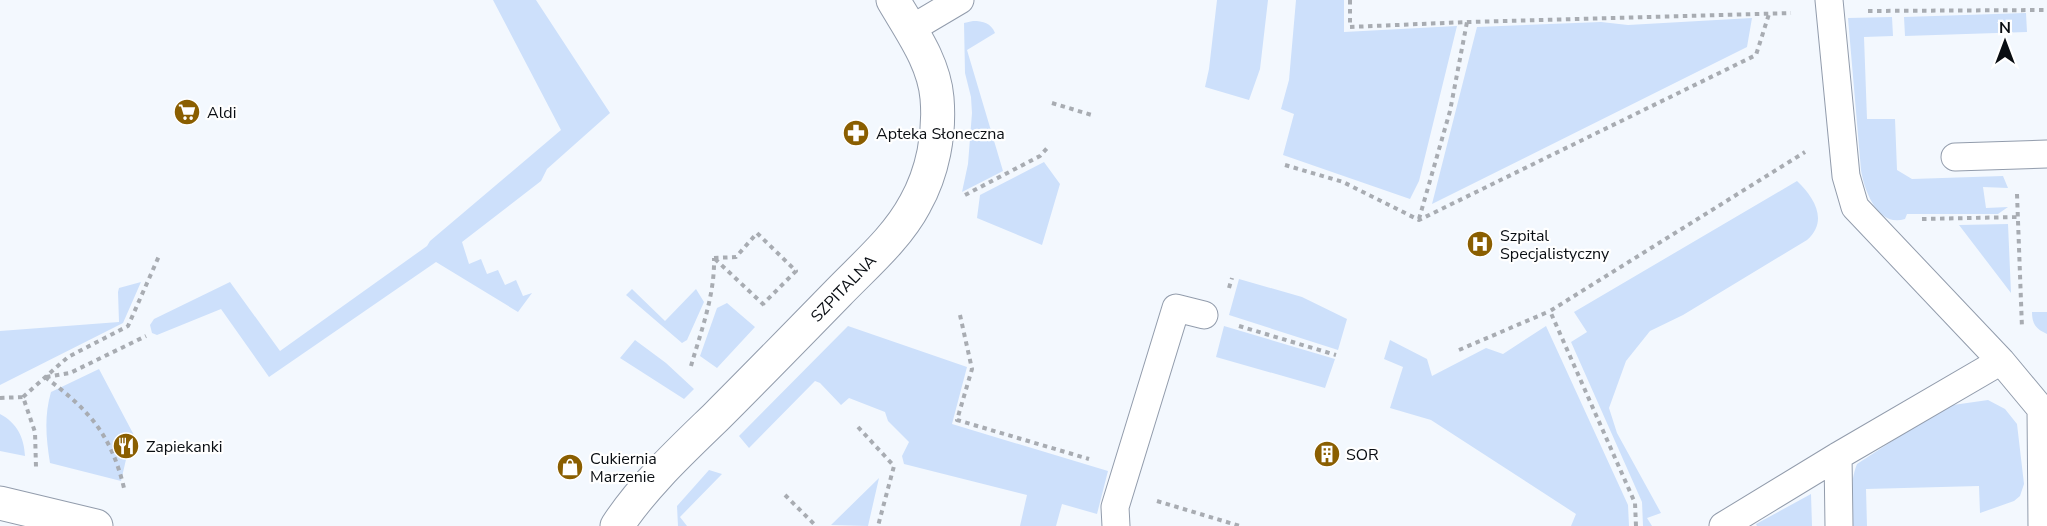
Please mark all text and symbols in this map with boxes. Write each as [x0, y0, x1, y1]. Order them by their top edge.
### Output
north arrow [1975, 12, 2035, 72]
text: N [1999, 17, 2011, 39]
supermarket icon: Aldi [172, 97, 202, 127]
place label: Aldi [207, 102, 236, 124]
pharmacy icon: Apteka Słoneczna [841, 118, 871, 148]
place label: Apteka Słoneczna [876, 123, 1005, 145]
place label: Szpital Specjalistyczny [1500, 225, 1610, 265]
hospital icon: Szpital Specjalistyczny [1465, 229, 1495, 259]
street label: SZPITALNA [806, 250, 882, 327]
restaurant icon: Zapiekanki [111, 431, 141, 461]
place label: Zapiekanki [146, 436, 223, 458]
building icon: SOR [1312, 439, 1342, 469]
place label: SOR [1346, 444, 1379, 466]
place label: Cukiernia Marzenie [590, 448, 657, 488]
shop icon: Cukiernia Marzenie [555, 452, 585, 482]

